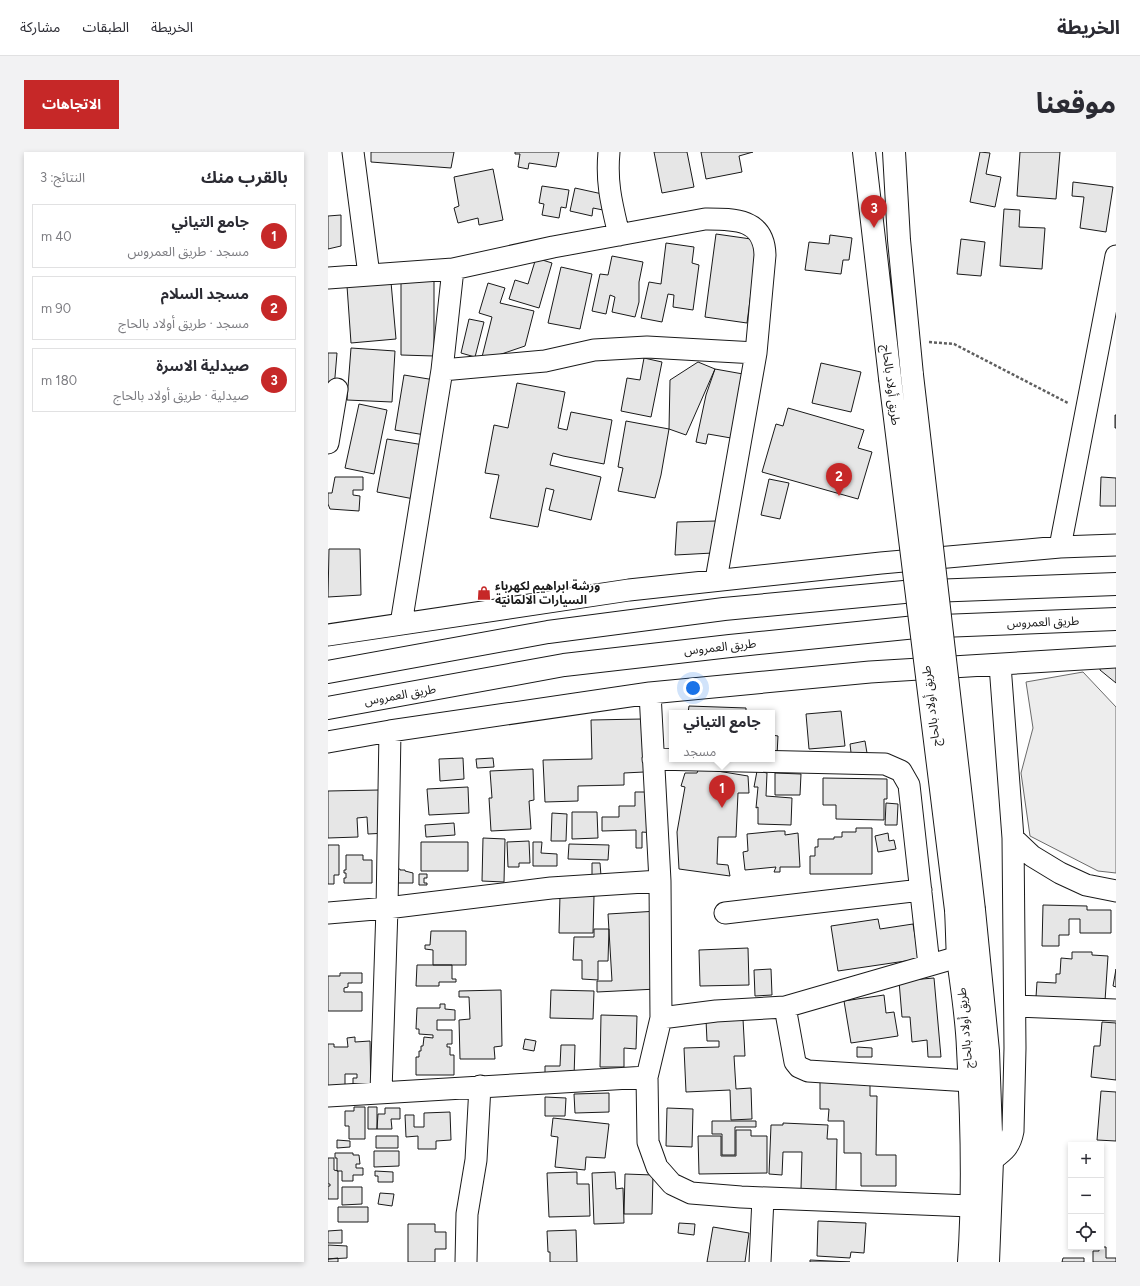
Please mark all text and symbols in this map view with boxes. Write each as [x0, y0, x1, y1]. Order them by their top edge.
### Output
text: الخريطة [1057, 16, 1120, 39]
text: مشاركة [20, 19, 60, 36]
text: الطبقات [82, 19, 129, 36]
text: الخريطة [151, 19, 193, 36]
button: الاتجاهات [24, 80, 119, 129]
text: موقعنا [1036, 86, 1116, 120]
text: بالقرب منك [201, 167, 288, 187]
text: النتائج: 3 [40, 170, 85, 185]
pin: 3 [861, 195, 887, 228]
text: جامع التياني [172, 213, 249, 231]
text: 40 m [41, 229, 72, 244]
text: 1 [271, 229, 277, 244]
text: مسجد · طريق العمروس [128, 244, 249, 259]
text: مسجد السلام [161, 285, 249, 303]
text: 90 m [41, 301, 71, 316]
text: 2 [270, 301, 278, 316]
text: مسجد · طريق أولاد بالحاج [118, 316, 249, 331]
street label: طريق أولاد بالحاج [877, 344, 903, 426]
text: صيدلية الاسرة [156, 357, 249, 375]
text: 180 m [41, 373, 77, 388]
text: 3 [270, 373, 278, 388]
text: صيدلية · طريق أولاد بالحاج [113, 388, 249, 403]
pin: 2 [826, 463, 852, 496]
place label: ورشة ابراهيم لكهرباء السيارات الالمانية [495, 579, 600, 607]
shop icon: ورشة ابراهيم لكهرباء السيارات الالمانية [476, 585, 492, 601]
street label: طريق العمروس [1006, 614, 1080, 631]
street label: طريق العمروس [683, 636, 757, 659]
street label: طريق أولاد بالحاج [919, 665, 945, 747]
your location [683, 678, 703, 698]
street label: طريق العمروس [363, 682, 437, 709]
popup [669, 710, 775, 762]
text: جامع التياني [683, 713, 761, 731]
text: مسجد [683, 744, 716, 759]
pin: 1 [709, 775, 735, 808]
street label: طريق أولاد بالحاج [954, 987, 978, 1069]
map controls [1068, 1142, 1104, 1250]
button: + [1068, 1142, 1104, 1178]
button: − [1068, 1178, 1104, 1214]
button: locate [1068, 1214, 1104, 1250]

